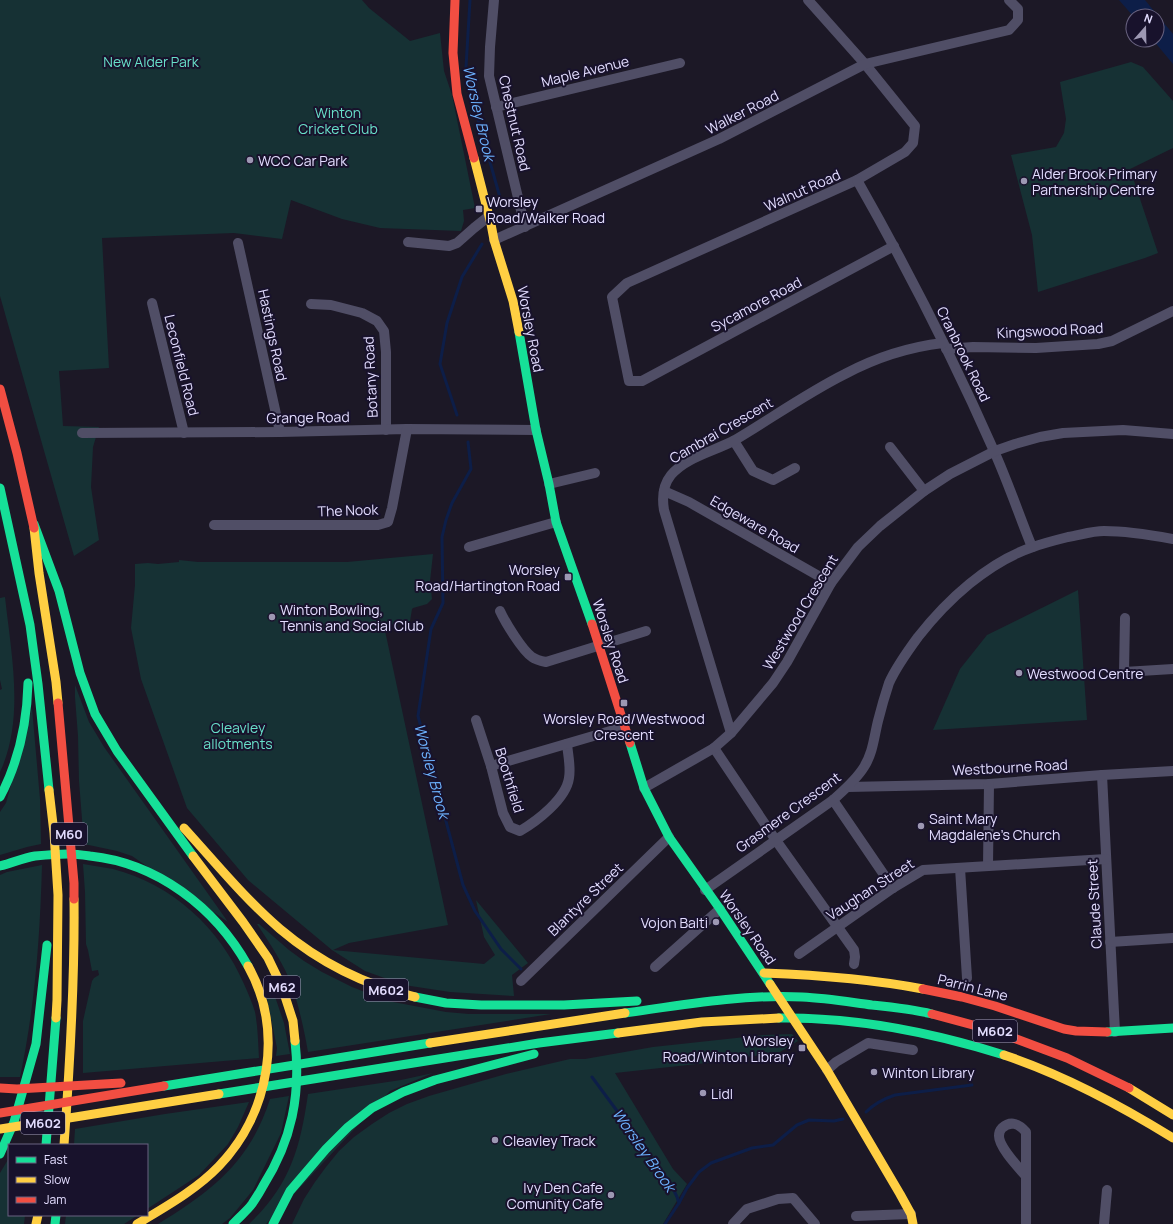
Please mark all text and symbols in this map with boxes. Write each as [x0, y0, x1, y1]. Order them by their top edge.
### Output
north arrow [1125, 8, 1165, 48]
text: N [1142, 10, 1155, 27]
street label: Maple Avenue [539, 51, 631, 91]
park label: New Alder Park [103, 52, 200, 71]
water label: Worsley Brook [458, 63, 501, 165]
street label: Chestnut Road [495, 73, 535, 173]
street label: Walker Road [702, 85, 782, 139]
park label: Winton Cricket Club [298, 103, 378, 138]
place label: WCC Car Park [258, 151, 348, 170]
marker: WCC Car Park [245, 155, 255, 165]
place label: Alder Brook Primary Partnership Centre [1032, 164, 1158, 199]
street label: Walnut Road [761, 165, 843, 215]
marker: Alder Brook Primary Partnership Centre [1019, 176, 1029, 186]
place label: Worsley Road/Walker Road [487, 192, 605, 227]
marker: Worsley Road/Walker Road [474, 204, 484, 214]
street label: Sycamore Road [707, 272, 805, 336]
street label: Worsley Road [513, 284, 549, 374]
street label: Hastings Road [254, 287, 292, 383]
street label: Cranbrook Road [933, 303, 995, 405]
street label: Leconfield Road [160, 312, 204, 418]
street label: Kingswood Road [996, 318, 1104, 342]
street label: Botany Road [358, 336, 382, 418]
street label: Cambrai Crescent [666, 392, 777, 467]
street label: Grange Road [266, 407, 350, 427]
street label: Edgeware Road [707, 491, 803, 557]
street label: The Nook [317, 499, 380, 521]
street label: Westwood Crescent [758, 550, 842, 673]
place label: Worsley Road/Hartington Road [416, 560, 561, 595]
marker: Worsley Road/Hartington Road [563, 572, 573, 582]
street label: Worsley Road [588, 597, 634, 685]
place label: Winton Bowling, Tennis and Social Club [280, 600, 424, 635]
marker: Winton Bowling, Tennis and Social Club [267, 612, 277, 622]
place label: Westwood Centre [1027, 664, 1144, 683]
marker: Westwood Centre [1014, 668, 1024, 678]
marker: Worsley Road/Westwood Crescent [619, 698, 629, 708]
place label: Worsley Road/Westwood Crescent [543, 709, 705, 744]
park label: Cleavley allotments [203, 718, 273, 753]
water label: Worsley Brook [409, 721, 455, 823]
street label: Boothfield [491, 745, 529, 815]
street label: Westbourne Road [952, 754, 1068, 780]
street label: Grasmere Crescent [732, 767, 845, 857]
place label: Saint Mary Magdalene's Church [929, 809, 1060, 844]
marker: Saint Mary Magdalene's Church [916, 821, 926, 831]
road number: M60 [51, 823, 87, 845]
street label: Vaughan Street [823, 853, 918, 924]
street label: Blantyre Street [543, 858, 627, 940]
street label: Claude Street [1082, 858, 1106, 949]
street label: Worsley Road [715, 886, 781, 968]
place label: Vojon Balti [641, 913, 708, 932]
marker: Vojon Balti [711, 917, 721, 927]
street label: Parrin Lane [936, 969, 1010, 1005]
road number: M62 [264, 976, 300, 998]
road number: M602 [364, 979, 408, 1001]
road number: M602 [973, 1020, 1017, 1042]
place label: Worsley Road/Winton Library [663, 1031, 795, 1066]
marker: Worsley Road/Winton Library [797, 1043, 807, 1053]
place label: Winton Library [882, 1063, 975, 1082]
marker: Winton Library [869, 1067, 879, 1077]
place label: Lidl [711, 1084, 733, 1103]
marker: Lidl [698, 1088, 708, 1098]
water label: Worsley Brook [607, 1104, 682, 1198]
road number: M602 [21, 1112, 65, 1134]
place label: Cleavley Track [503, 1131, 596, 1150]
marker: Cleavley Track [490, 1135, 500, 1145]
legend [8, 1144, 148, 1216]
text: Fast [44, 1151, 68, 1168]
text: Slow [44, 1171, 70, 1188]
place label: Ivy Den Cafe Comunity Cafe [507, 1178, 603, 1213]
marker: Ivy Den Cafe Comunity Cafe [606, 1190, 616, 1200]
text: Jam [44, 1191, 66, 1208]

